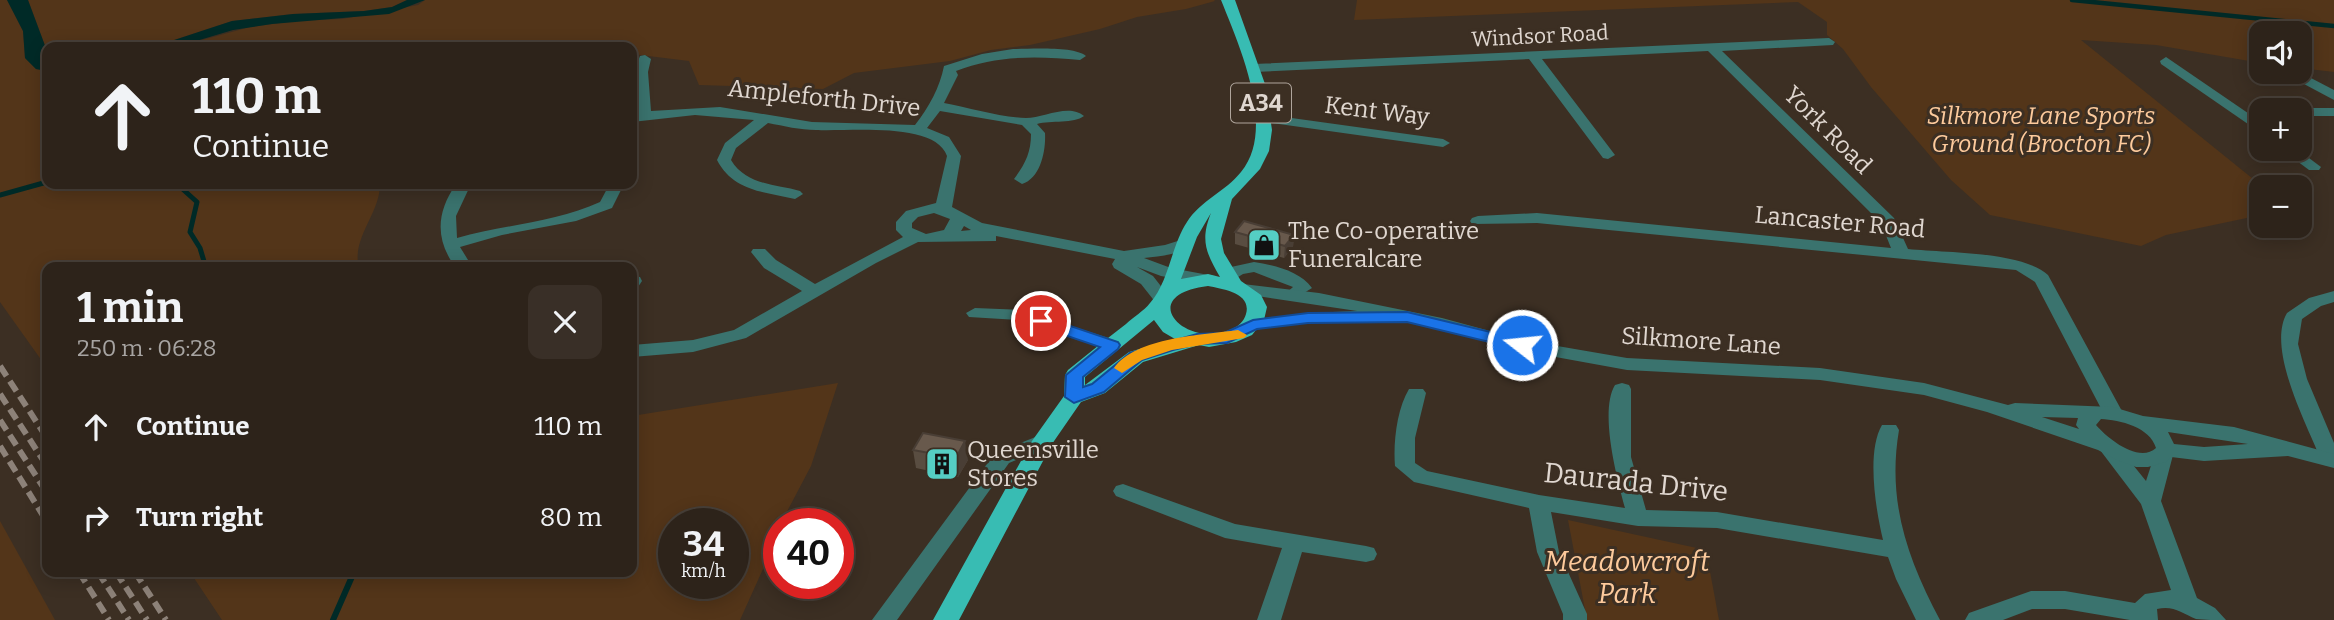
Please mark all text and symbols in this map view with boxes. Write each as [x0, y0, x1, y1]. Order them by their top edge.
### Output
street label: Windsor Road [1471, 19, 1609, 53]
map controls [2249, 21, 2312, 238]
button: sound [2249, 21, 2312, 84]
text: 110 m [192, 67, 321, 126]
icon: ahead [77, 70, 168, 161]
street label: Ampleforth Drive [726, 74, 922, 122]
street label: York Road [1778, 80, 1878, 180]
road number: A34 [1231, 83, 1291, 122]
street label: Kent Way [1323, 91, 1431, 131]
button: + [2249, 98, 2312, 161]
park label: Silkmore Lane Sports Ground (Brocton FC) [1927, 102, 2155, 158]
text: Continue [192, 127, 329, 165]
button: − [2249, 175, 2312, 238]
street label: Lancaster Road [1754, 201, 1926, 243]
place label: The Co-operative Funeralcare [1288, 217, 1479, 273]
shop icon: The Co-operative Funeralcare [1245, 226, 1283, 264]
text: 1 min [77, 283, 183, 333]
button: close [528, 285, 602, 359]
pin [1011, 291, 1071, 351]
icon: arrive [1022, 302, 1060, 340]
position arrow [1485, 308, 1559, 382]
street label: Silkmore Lane [1620, 321, 1782, 361]
text: 250 m · 06:28 [77, 334, 217, 362]
icon: ahead [77, 408, 115, 446]
text: Continue [136, 411, 250, 442]
text: 110 m [534, 411, 602, 442]
place label: Queensville Stores [967, 436, 1099, 492]
building icon: Queensville Stores [923, 445, 961, 483]
street label: Daurada Drive [1542, 456, 1730, 508]
icon: right [77, 499, 115, 537]
text: Turn right [136, 502, 263, 533]
text: 80 m [540, 502, 602, 533]
speed limit sign: 40 [763, 508, 854, 599]
text: 34 [683, 523, 724, 565]
park label: Meadowcroft Park [1544, 545, 1711, 610]
text: km/h [681, 560, 726, 582]

